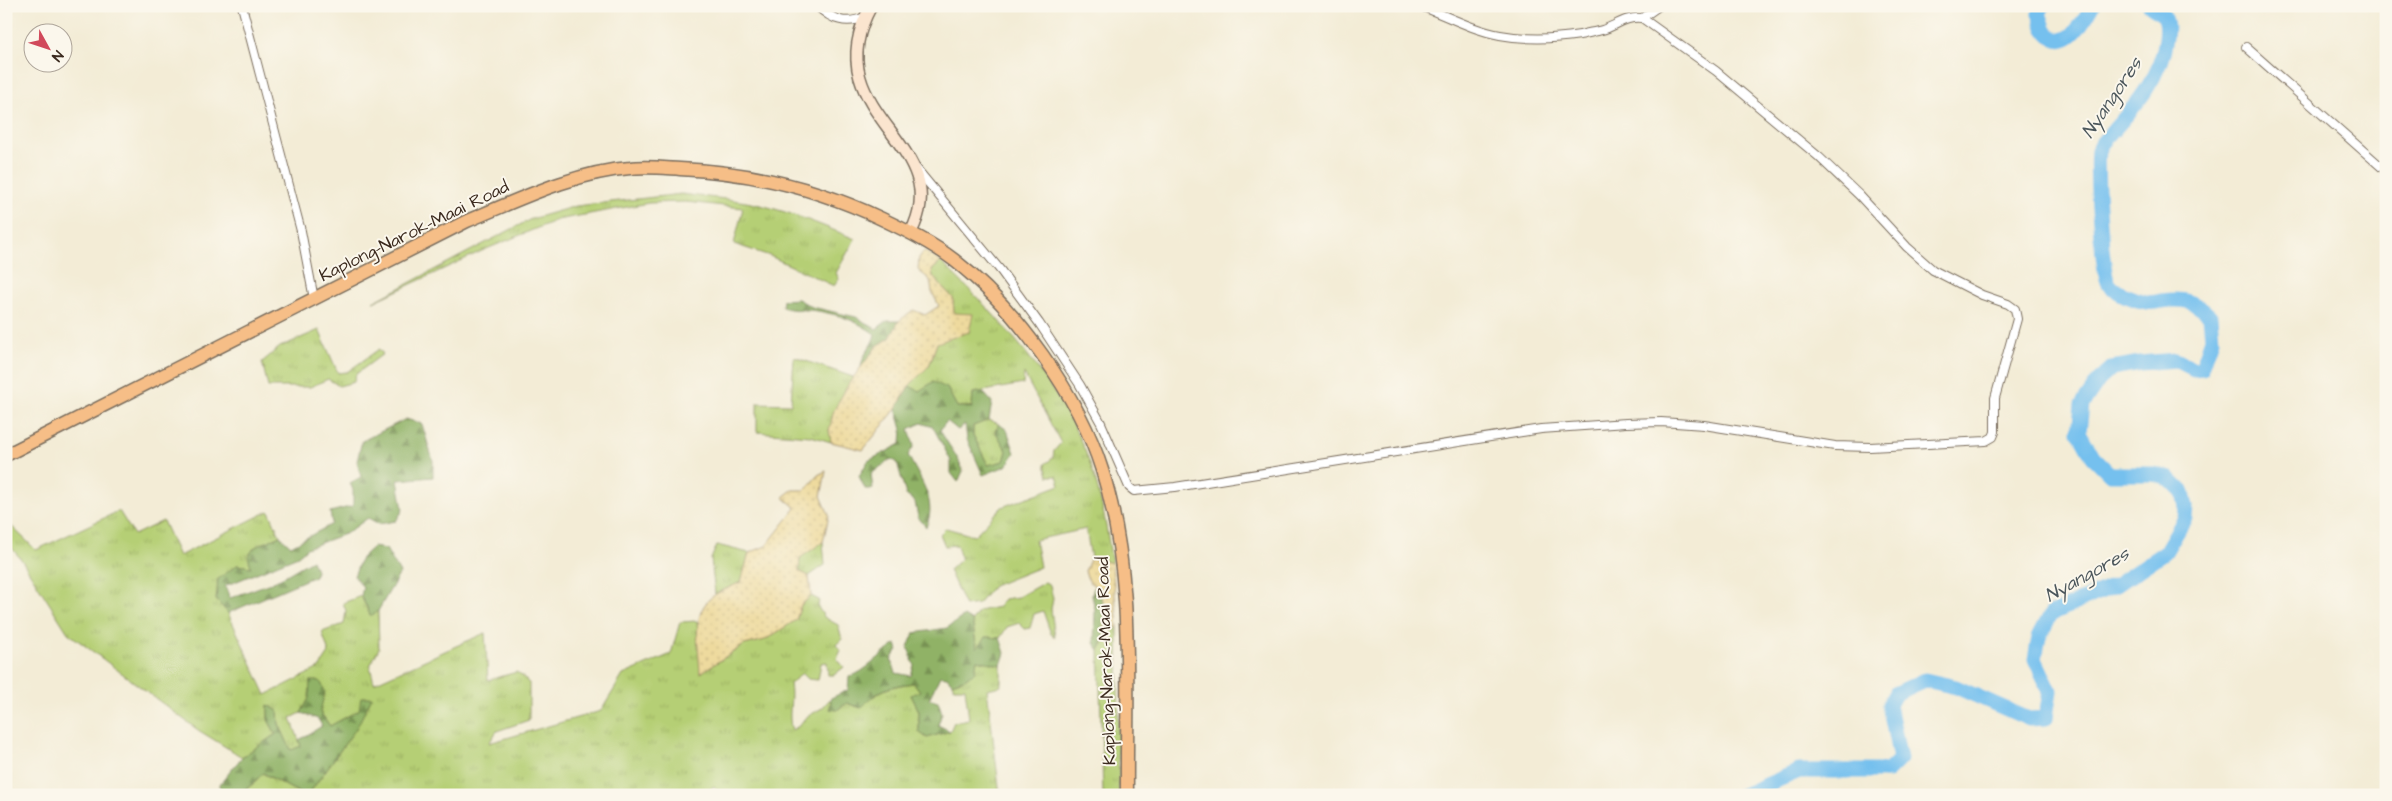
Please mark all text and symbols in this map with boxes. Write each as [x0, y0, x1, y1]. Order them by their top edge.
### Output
north arrow [22, 22, 72, 72]
text: N [47, 46, 68, 66]
water label: Nyangores [2075, 51, 2150, 144]
street label: Kaplong-Narok-Maai Road [315, 174, 514, 289]
water label: Nyangores [2040, 540, 2135, 609]
street label: Kaplong-Narok-Maai Road [1090, 556, 1123, 766]

